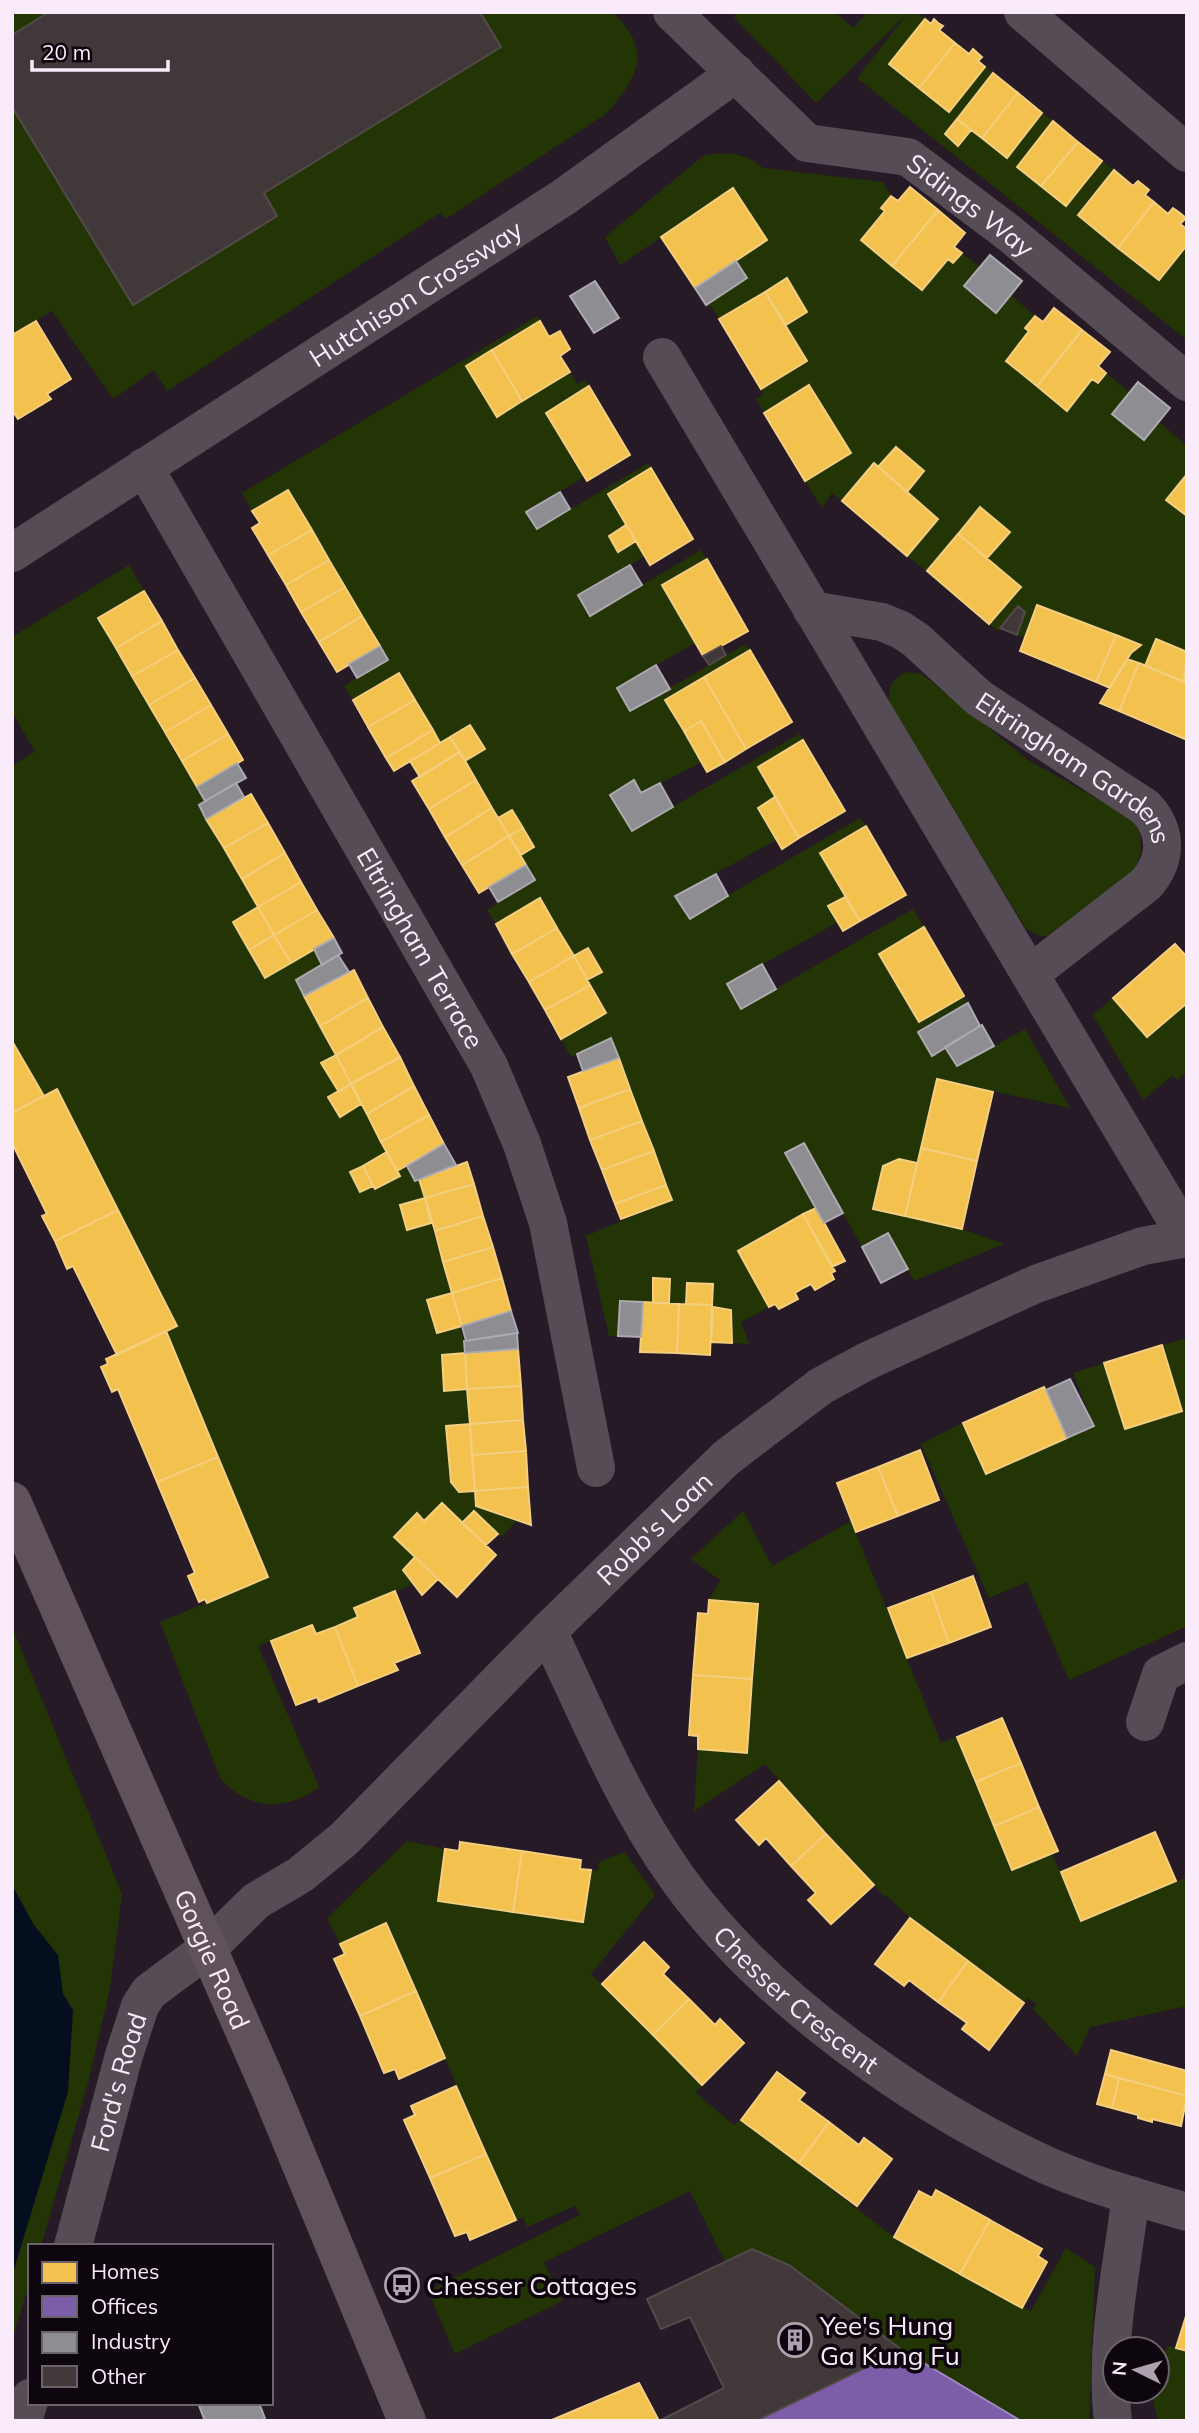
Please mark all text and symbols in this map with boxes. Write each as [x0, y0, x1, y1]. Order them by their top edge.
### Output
scale bar [32, 28, 168, 72]
text: 20 m [42, 39, 91, 65]
street label: Sidings Way [901, 146, 1041, 264]
street label: Hutchison Crossway [303, 212, 528, 374]
street label: Eltringham Gardens [970, 684, 1179, 846]
street label: Eltringham Terrace [350, 841, 492, 1054]
street label: Robb's Loan [589, 1464, 719, 1592]
street label: Gorgie Road [167, 1884, 258, 2034]
street label: Chesser Crescent [707, 1918, 886, 2080]
street label: Ford's Road [82, 2008, 153, 2155]
legend [28, 2244, 273, 2405]
text: Homes [91, 2258, 159, 2284]
bus stop icon: Chesser Cottages [383, 2266, 421, 2304]
place label: Chesser Cottages [426, 2269, 637, 2302]
text: Offices [91, 2293, 158, 2319]
place label: Yee's Hung Ga Kung Fu [819, 2309, 960, 2372]
building icon: Yee's Hung Ga Kung Fu [776, 2321, 814, 2359]
text: Industry [91, 2328, 171, 2354]
north arrow [1101, 2335, 1171, 2405]
text: N [1106, 2360, 1132, 2377]
text: Other [91, 2363, 146, 2389]

